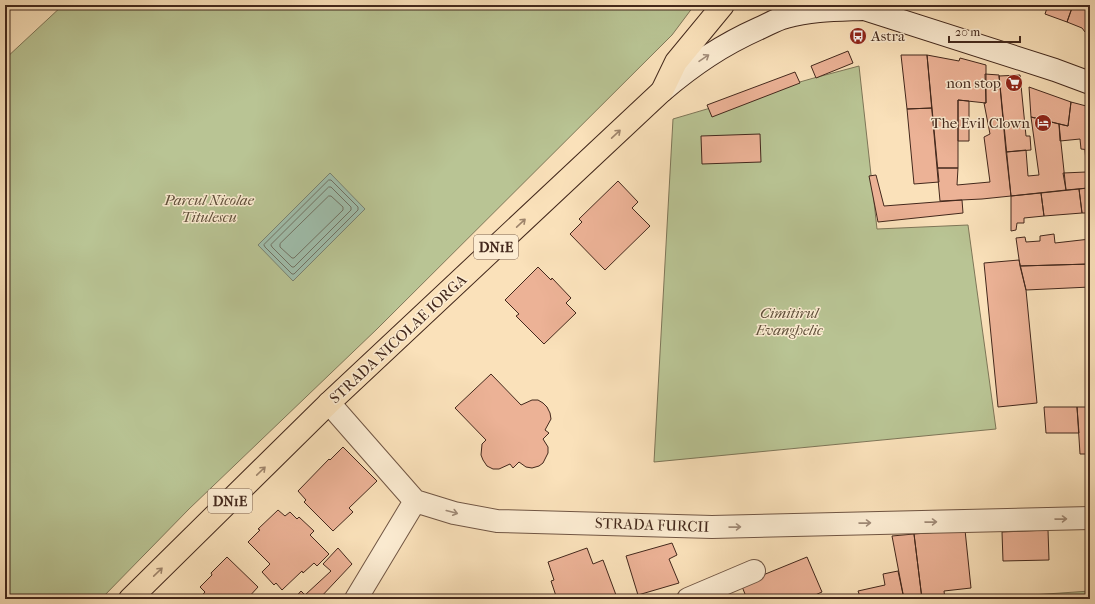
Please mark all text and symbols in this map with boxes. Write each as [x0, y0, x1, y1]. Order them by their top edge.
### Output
scale bar [949, 18, 1020, 44]
text: 20 m [955, 25, 980, 39]
bus stop icon: Astra [848, 26, 868, 46]
place label: Astra [870, 27, 906, 45]
one-way arrow [698, 54, 709, 62]
supermarket icon: non stop [1004, 73, 1024, 93]
place label: non stop [946, 74, 1001, 92]
hotel icon: The Evil Clown [1033, 113, 1053, 133]
place label: The Evil Clown [931, 114, 1030, 132]
one-way arrow [611, 129, 621, 139]
park label: Parcul Nicolae Titulescu [163, 191, 255, 226]
one-way arrow [516, 218, 526, 228]
road number: DN1E [474, 235, 518, 259]
street label: STRADA NICOLAE IORGA [326, 271, 471, 407]
park label: Cimitirul Evanghelic [754, 304, 823, 339]
one-way arrow [256, 466, 266, 476]
road number: DN1E [208, 489, 252, 513]
one-way arrow [445, 509, 458, 517]
street label: STRADA FURCII [594, 514, 710, 536]
one-way arrow [1054, 515, 1067, 522]
one-way arrow [924, 518, 937, 526]
one-way arrow [858, 520, 871, 527]
one-way arrow [728, 523, 741, 530]
one-way arrow [153, 567, 163, 577]

